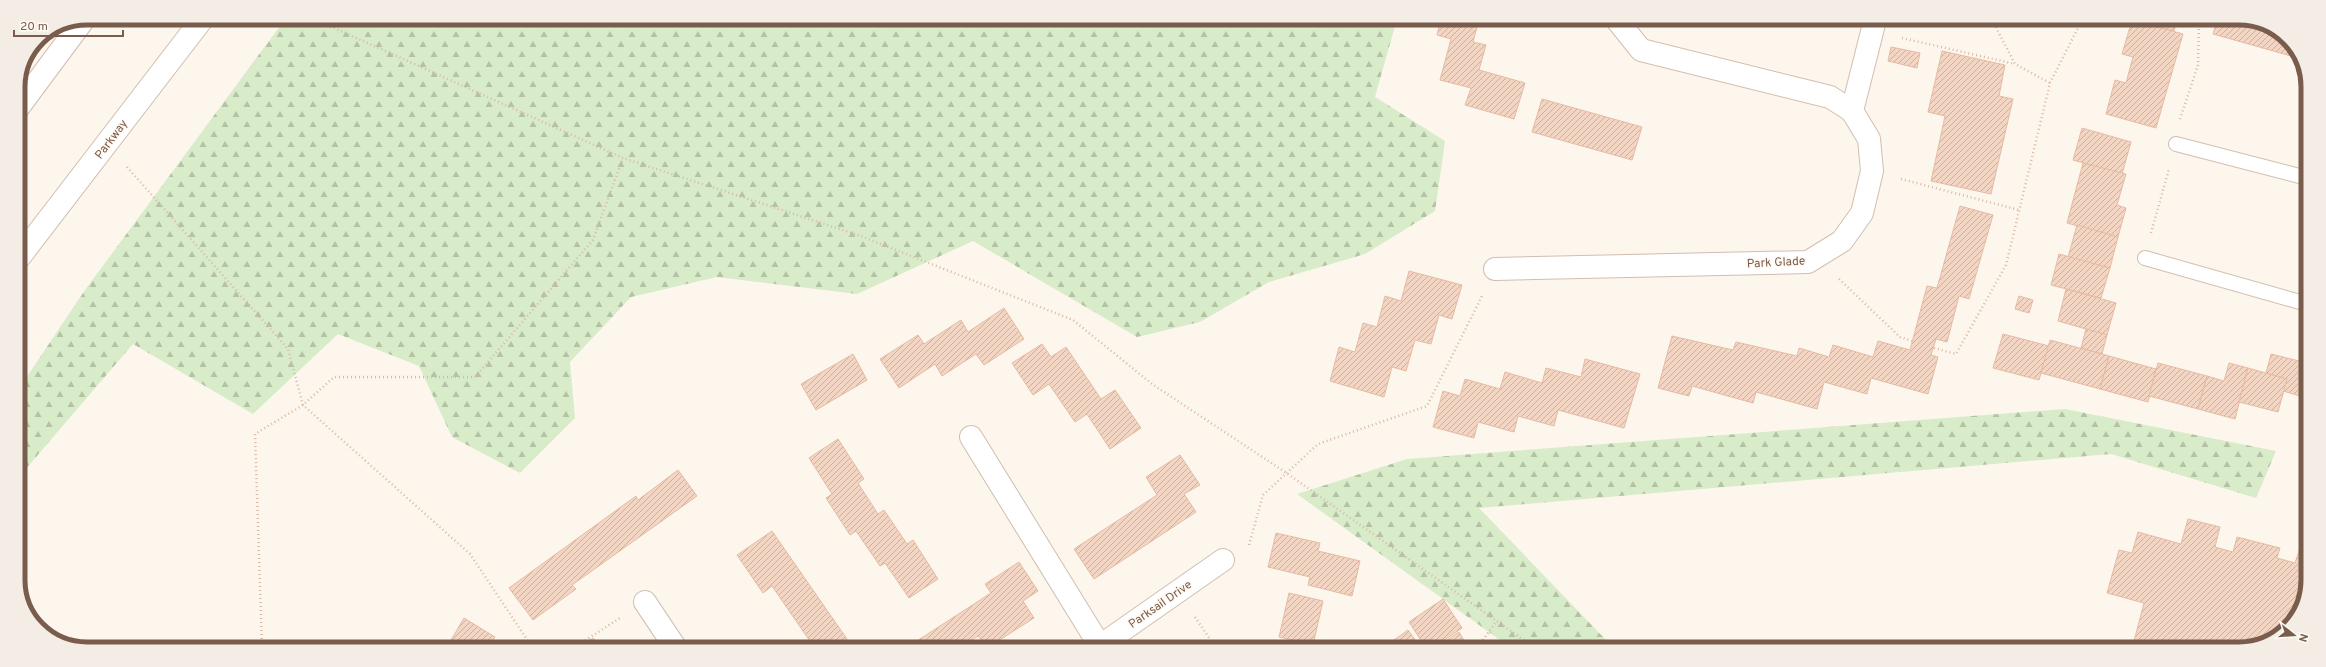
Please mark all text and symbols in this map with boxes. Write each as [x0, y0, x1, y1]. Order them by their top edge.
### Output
scale bar [14, 12, 123, 38]
text: 20 m [20, 19, 48, 35]
street label: Parkway [92, 117, 132, 163]
street label: Park Glade [1746, 253, 1806, 273]
street label: Parksail Drive [1126, 577, 1195, 633]
north arrow [2274, 615, 2314, 655]
text: N [2295, 632, 2310, 643]

